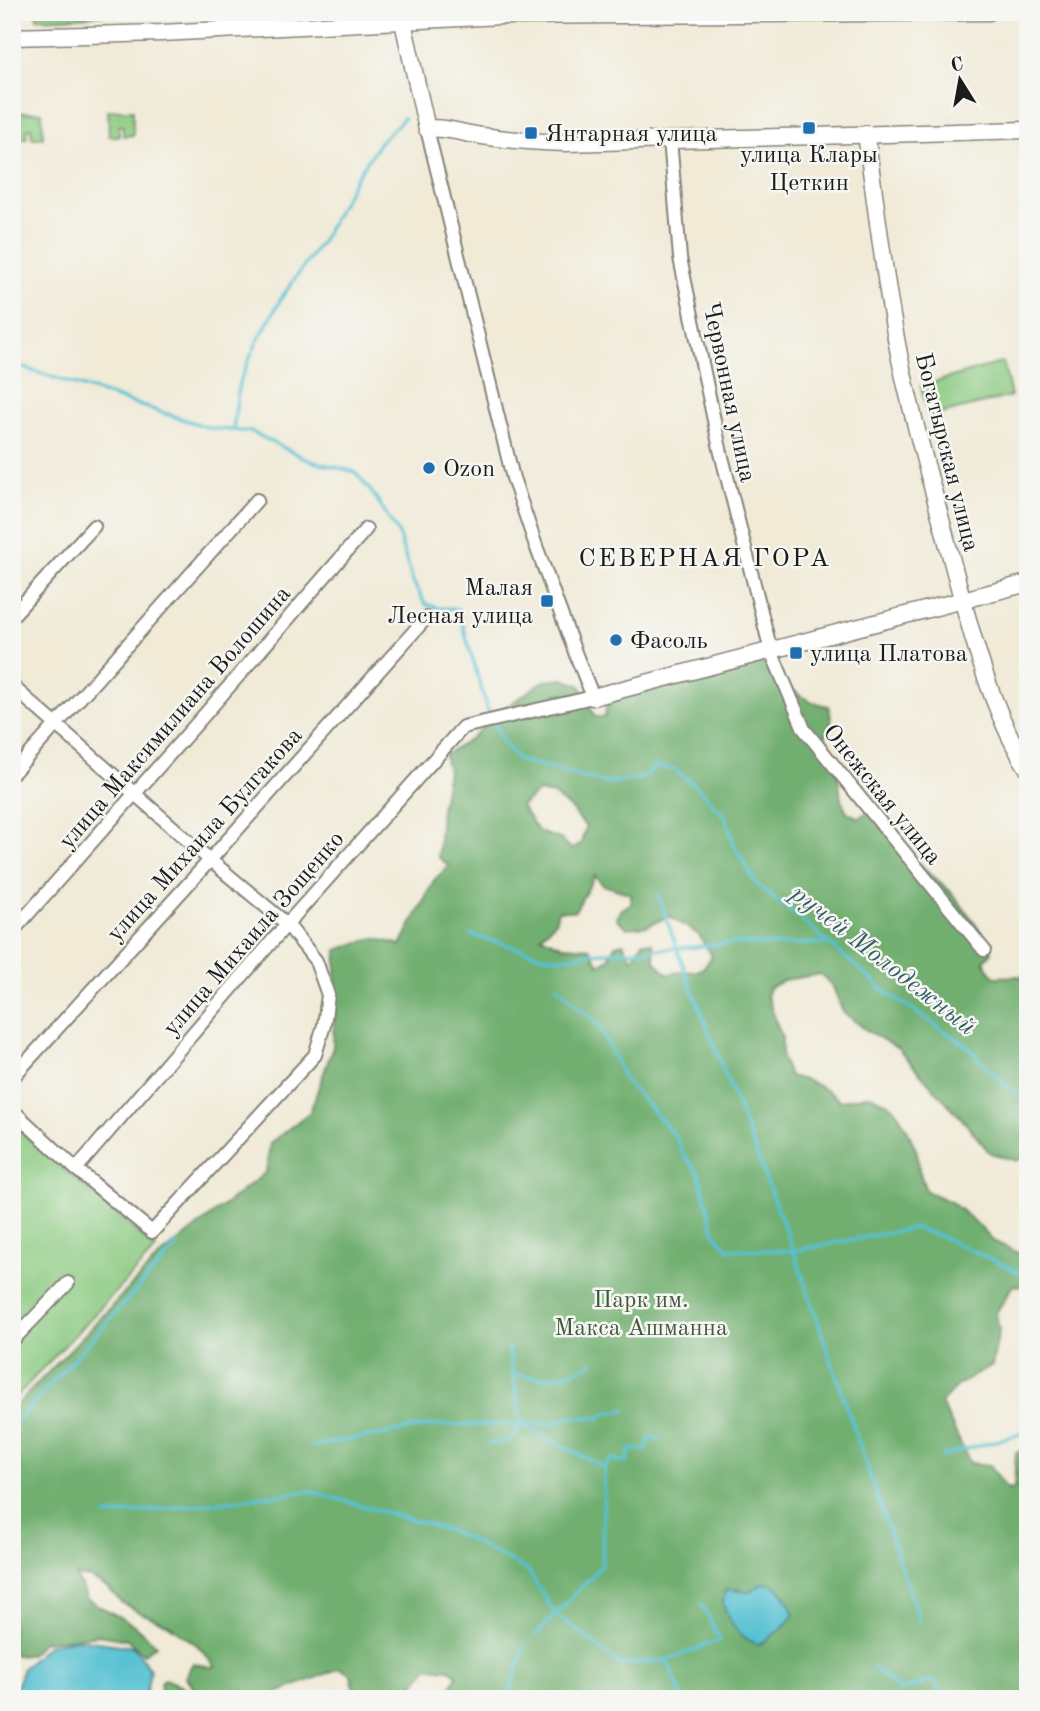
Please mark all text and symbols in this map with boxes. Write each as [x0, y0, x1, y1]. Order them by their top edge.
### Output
north arrow [925, 46, 995, 116]
text: С [949, 55, 965, 76]
marker: улица Клары Цеткин [801, 120, 817, 136]
place label: Янтарная улица [545, 123, 718, 147]
marker: Янтарная улица [523, 125, 539, 141]
place label: улица Клары Цеткин [740, 144, 878, 196]
street label: Червонная улица [697, 300, 759, 485]
street label: Богатырская улица [910, 351, 982, 554]
place label: Ozon [443, 458, 495, 482]
marker: Ozon [421, 460, 437, 476]
district label: СЕВЕРНАЯ ГОРА [579, 546, 831, 572]
place label: Малая Лесная улица [387, 577, 533, 629]
street label: улица Максимилиана Волошина [55, 582, 296, 854]
marker: Малая Лесная улица [539, 593, 555, 609]
place label: Фасоль [630, 630, 708, 654]
marker: Фасоль [608, 632, 624, 648]
place label: улица Платова [810, 643, 968, 667]
marker: улица Платова [788, 645, 804, 661]
street label: Онежская улица [818, 720, 945, 870]
street label: улица Михаила Булгакова [103, 724, 308, 947]
street label: улица Михаила Зощенко [159, 827, 350, 1041]
water label: ручей Молодежный [784, 879, 980, 1041]
park label: Парк им. Макса Ашманна [554, 1289, 728, 1341]

